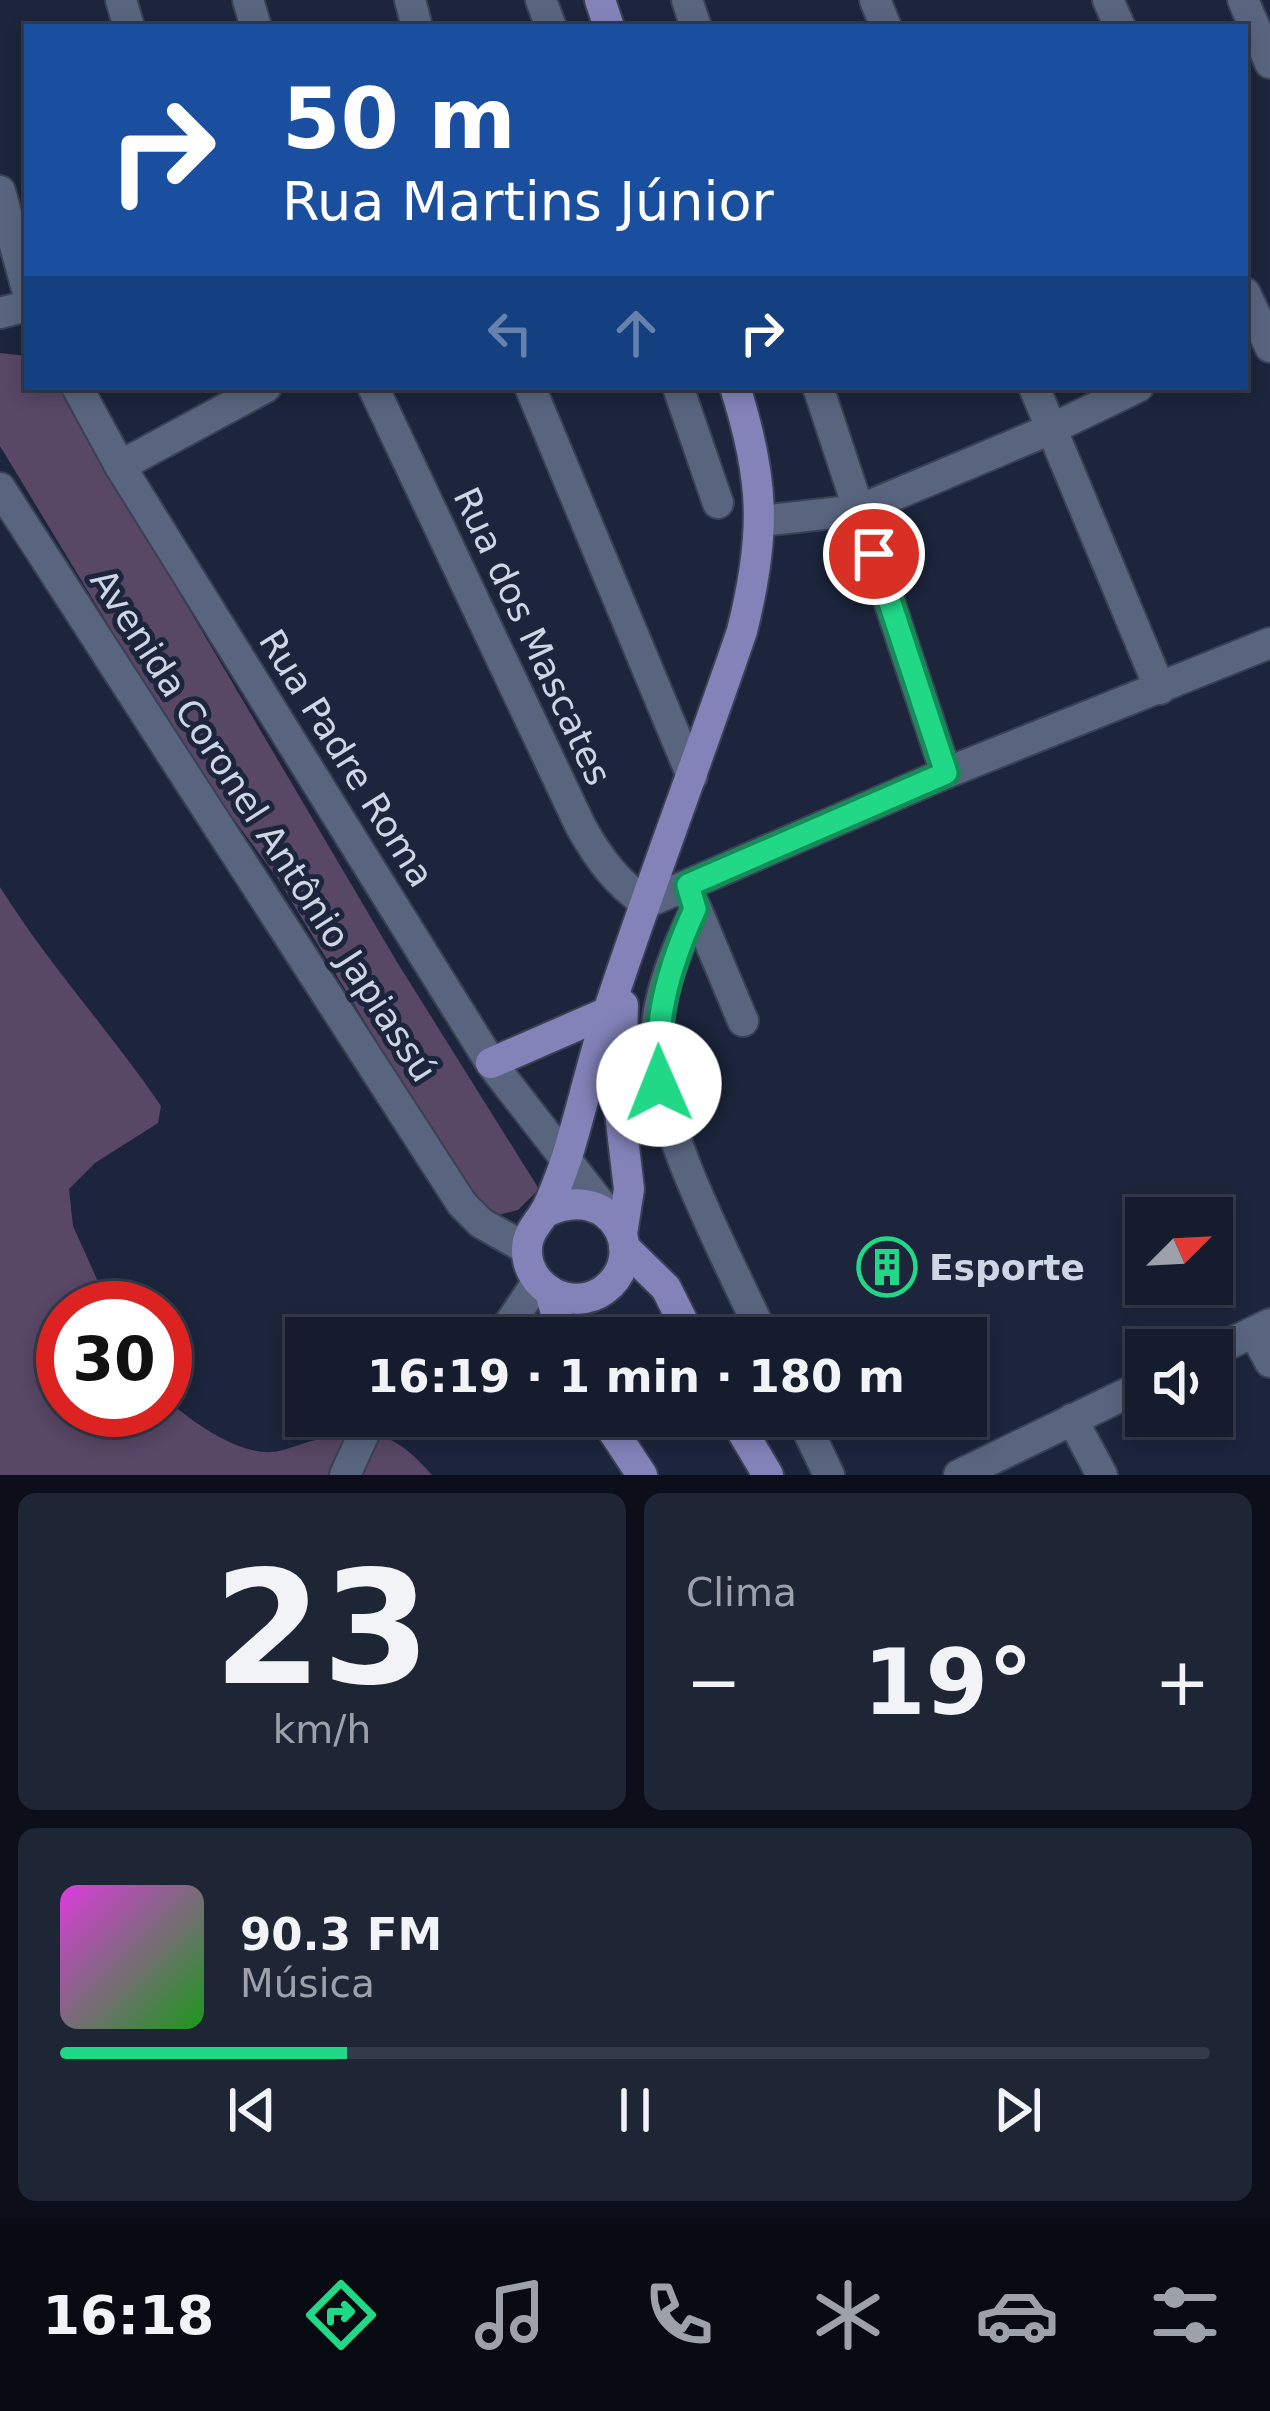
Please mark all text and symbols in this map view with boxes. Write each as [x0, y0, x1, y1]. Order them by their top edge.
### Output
text: 50 m [282, 70, 516, 168]
icon: right [84, 72, 240, 228]
text: Rua Martins Júnior [282, 170, 774, 233]
icon: left [477, 300, 543, 366]
icon: ahead [603, 300, 669, 366]
icon: right [729, 300, 795, 366]
street label: Rua dos Mascates [446, 481, 619, 791]
pin [823, 503, 925, 605]
icon: arrive [841, 521, 907, 587]
street label: Avenida Coronel Antônio Japiassú [82, 561, 445, 1089]
street label: Rua Padre Roma [251, 622, 442, 894]
position arrow [596, 1021, 722, 1147]
north arrow [1125, 1197, 1233, 1305]
map controls [1125, 1197, 1233, 1437]
building icon: Esporte [856, 1236, 918, 1298]
place label: Esporte [929, 1247, 1085, 1288]
speed limit sign: 30 [36, 1281, 192, 1437]
button: sound [1125, 1329, 1233, 1437]
text: 16:19 · 1 min · 180 m [367, 1350, 905, 1403]
text: 23 [213, 1538, 431, 1720]
text: Clima [686, 1570, 797, 1615]
text: 19° [863, 1630, 1033, 1735]
text: − [686, 1644, 741, 1721]
text: + [1155, 1644, 1210, 1721]
text: km/h [273, 1707, 371, 1752]
text: 90.3 FM [240, 1908, 442, 1961]
text: Música [240, 1961, 375, 2006]
icon: previous [219, 2077, 285, 2143]
icon: pause [602, 2077, 668, 2143]
icon: next [985, 2077, 1051, 2143]
icon: directions [299, 2273, 383, 2357]
icon: music [468, 2273, 552, 2357]
icon: phone [637, 2273, 721, 2357]
icon: climate [806, 2273, 890, 2357]
icon: car [975, 2273, 1059, 2357]
icon: filters [1143, 2273, 1227, 2357]
text: 16:18 [42, 2284, 214, 2347]

